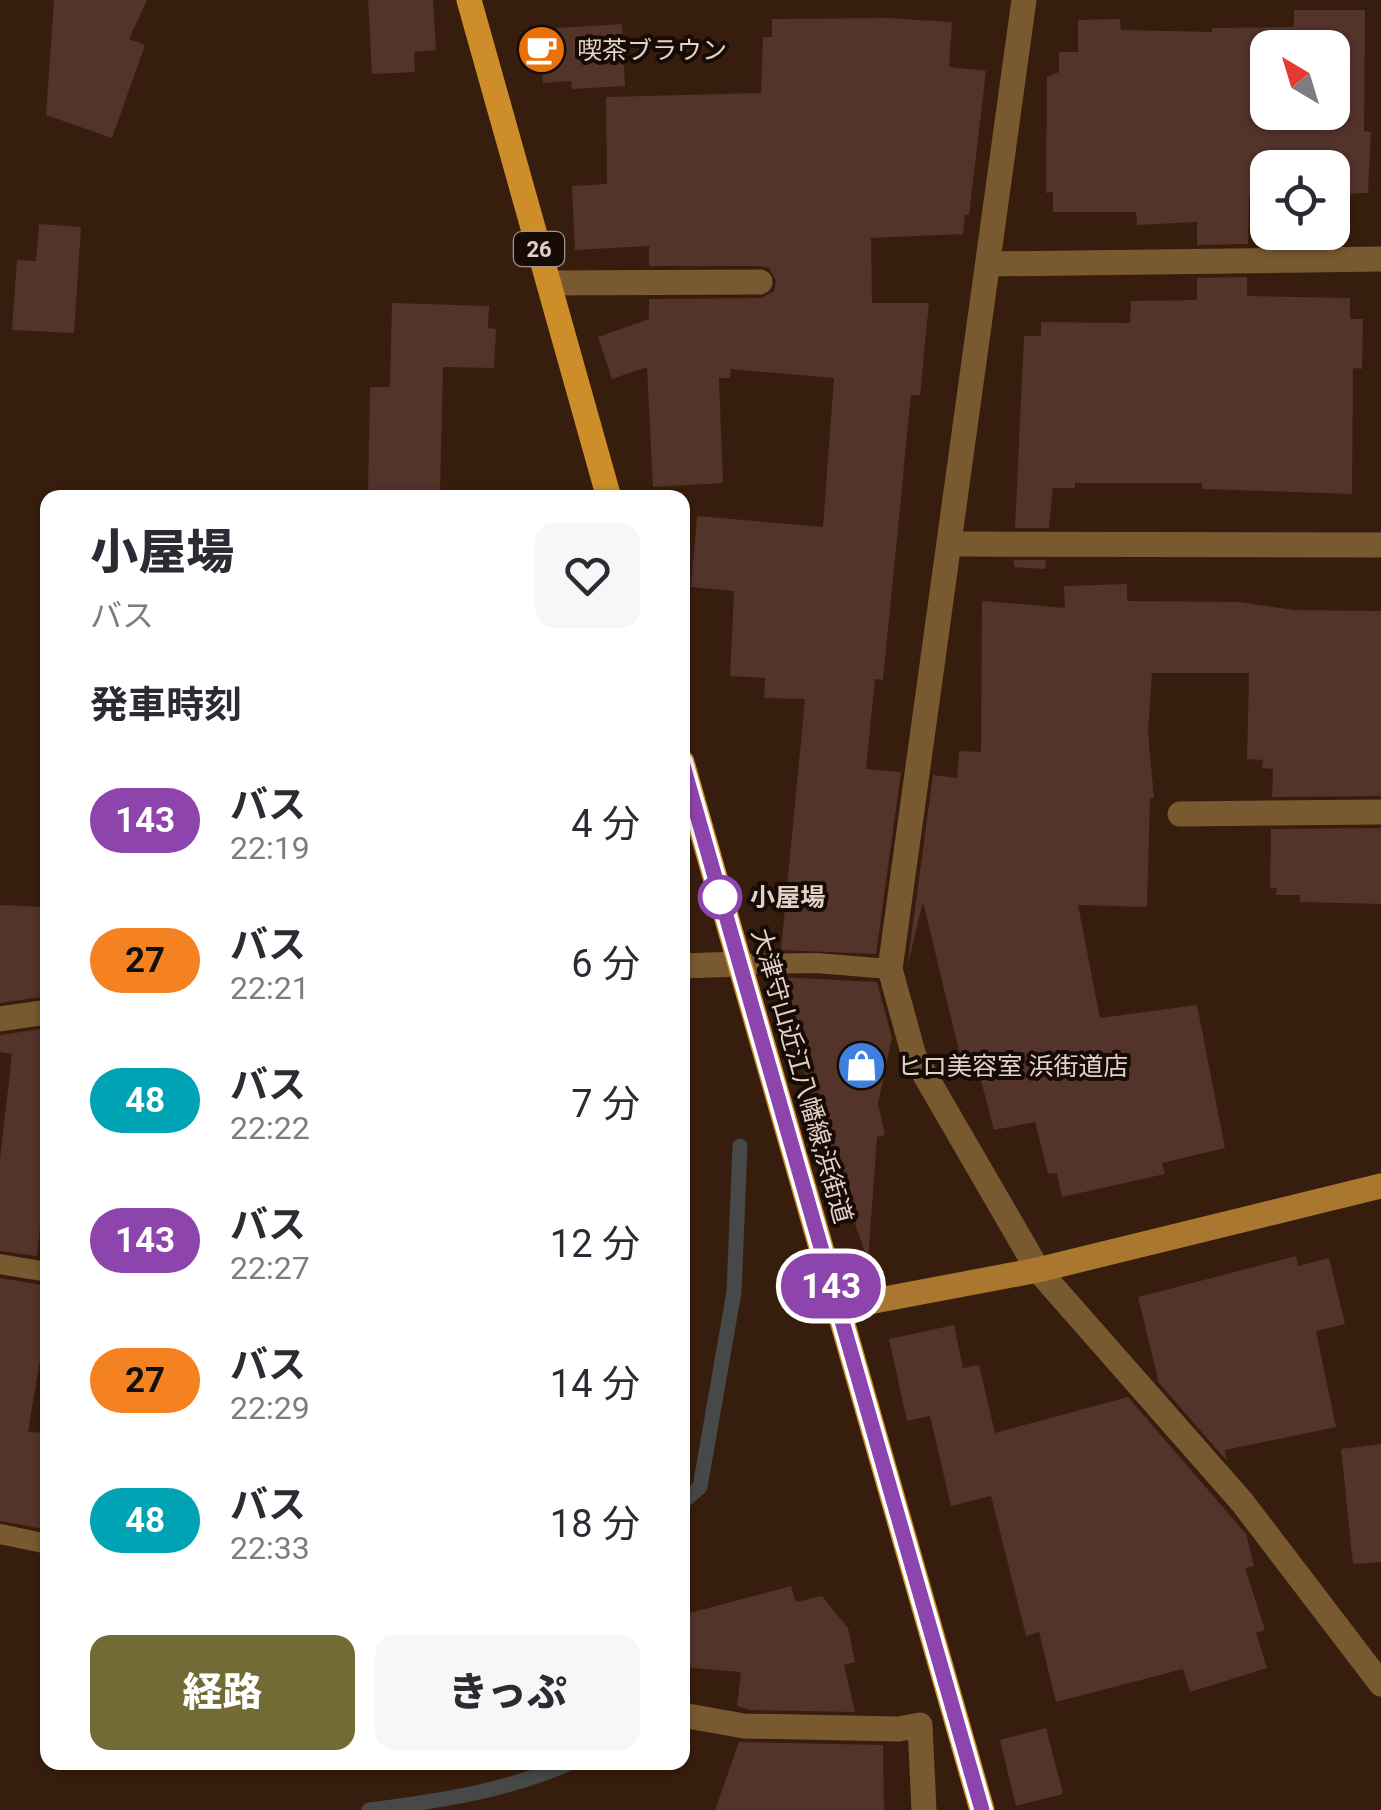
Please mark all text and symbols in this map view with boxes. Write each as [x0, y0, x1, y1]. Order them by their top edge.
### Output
cafe icon: 喫茶ブラウン [516, 24, 568, 76]
north arrow [1250, 30, 1350, 130]
map controls [1250, 30, 1350, 250]
place label: 喫茶ブラウン [577, 36, 727, 65]
button: locate [1250, 150, 1350, 250]
road number: 26 [514, 232, 564, 266]
button: heart [535, 523, 640, 628]
text: 小屋場 [90, 524, 234, 581]
text: バス [90, 597, 154, 635]
text: 発車時刻 [90, 683, 242, 727]
text: バス [230, 783, 306, 827]
text: 143 [115, 800, 175, 841]
text: 4 分 [571, 802, 640, 846]
text: 22:19 [230, 829, 310, 867]
marker: 小屋場 [699, 876, 741, 918]
place label: 小屋場 [750, 883, 825, 912]
text: バス [230, 923, 306, 967]
street label: 大津守山近江八幡線;浜街道 [746, 925, 858, 1227]
text: 27 [125, 940, 165, 981]
text: 6 分 [571, 942, 640, 986]
text: 22:21 [230, 969, 310, 1007]
shop icon: ヒロ美容室 浜街道店 [836, 1040, 888, 1092]
place label: ヒロ美容室 浜街道店 [897, 1052, 1128, 1081]
text: バス [230, 1063, 306, 1107]
text: 48 [125, 1080, 165, 1121]
text: 7 分 [571, 1082, 640, 1126]
text: 22:22 [230, 1109, 310, 1147]
text: バス [230, 1203, 306, 1247]
text: 143 [115, 1220, 175, 1261]
text: 12 分 [550, 1222, 640, 1266]
text: 22:27 [230, 1249, 310, 1287]
line badge: 143 [774, 1254, 888, 1318]
text: 143 [801, 1266, 861, 1307]
text: バス [230, 1343, 306, 1387]
text: 27 [125, 1360, 165, 1401]
text: 14 分 [550, 1362, 640, 1406]
text: 22:29 [230, 1389, 310, 1427]
text: バス [230, 1483, 306, 1527]
text: 48 [125, 1500, 165, 1541]
text: 18 分 [550, 1502, 640, 1546]
text: 22:33 [230, 1529, 310, 1567]
button: 経路 [90, 1635, 355, 1750]
button: きっぷ [375, 1635, 640, 1750]

